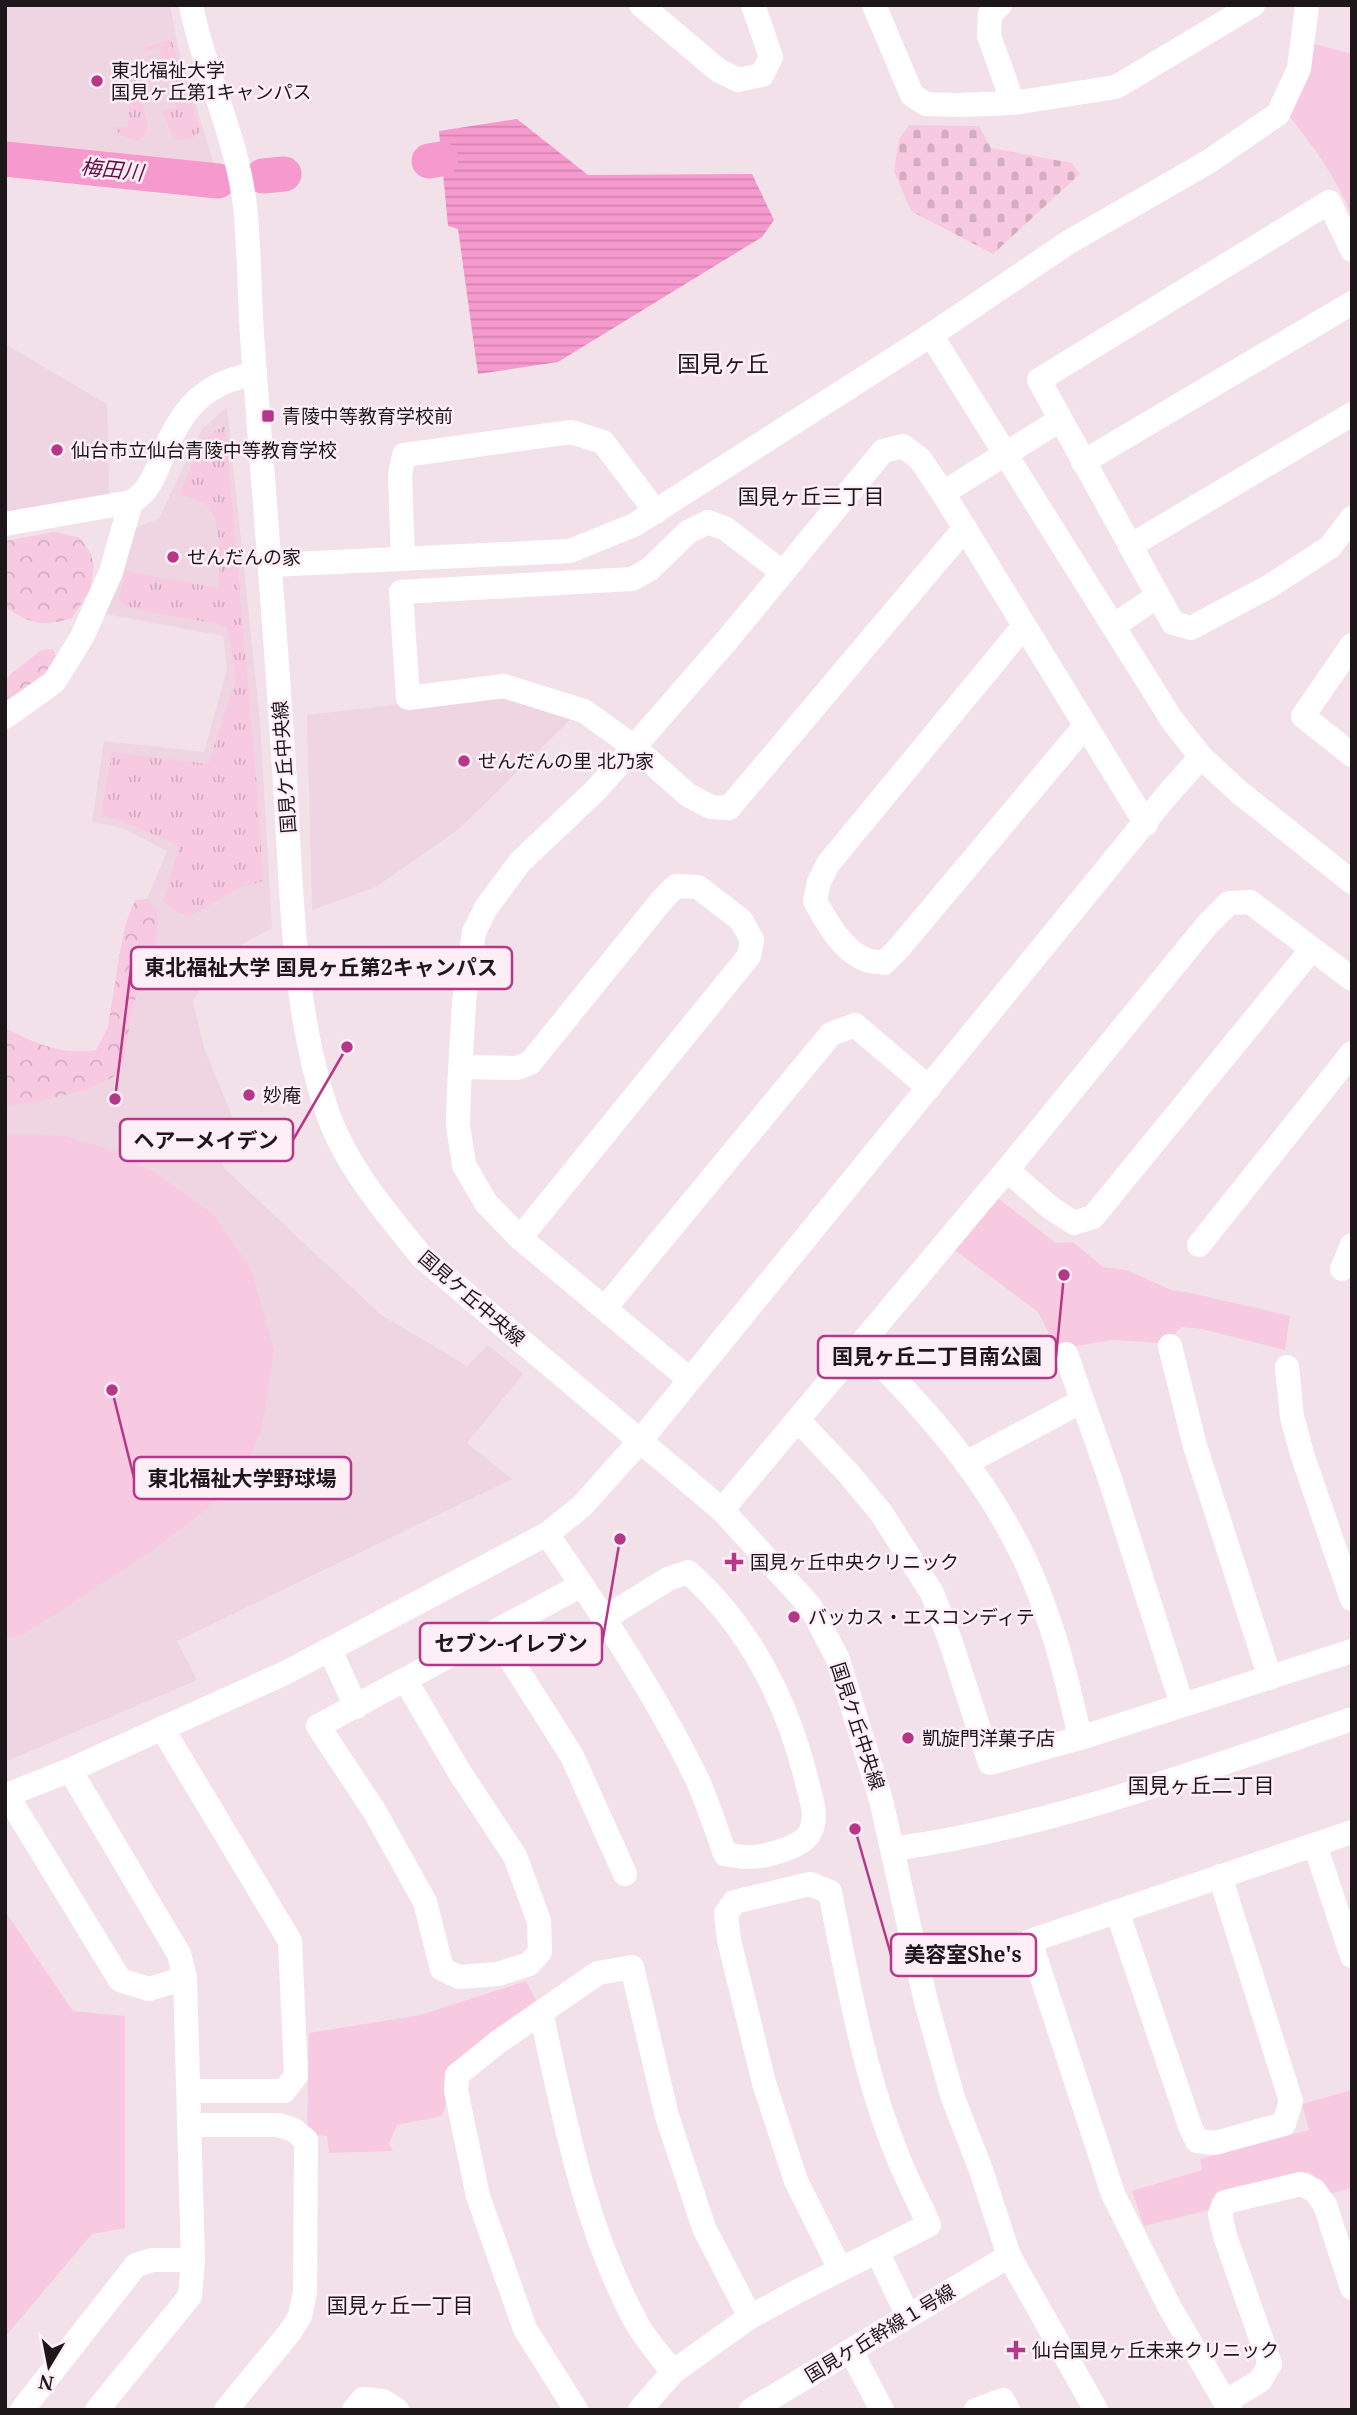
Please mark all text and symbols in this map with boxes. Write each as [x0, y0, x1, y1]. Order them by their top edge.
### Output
place label: 東北福祉大学 国見ヶ丘第1キャンパス [111, 57, 312, 105]
marker: 東北福祉大学 国見ヶ丘第1キャンパス [89, 73, 105, 89]
water label: 梅田川 [79, 152, 147, 186]
district label: 国見ヶ丘 [677, 347, 769, 379]
place label: 青陵中等教育学校前 [282, 403, 453, 429]
marker: 青陵中等教育学校前 [260, 408, 276, 424]
place label: 仙台市立仙台青陵中等教育学校 [71, 437, 337, 463]
marker: 仙台市立仙台青陵中等教育学校 [49, 442, 65, 458]
district label: 国見ヶ丘三丁目 [738, 482, 885, 510]
place label: せんだんの家 [187, 544, 301, 570]
marker: せんだんの家 [165, 549, 181, 565]
street label: 国見ケ丘中央線 [266, 700, 302, 834]
place label: せんだんの里 北乃家 [478, 748, 654, 774]
marker: せんだんの里 北乃家 [456, 753, 472, 769]
callout: 東北福祉大学 国見ヶ丘第2キャンパス [131, 947, 512, 989]
text: 東北福祉大学 国見ヶ丘第2キャンパス [144, 953, 498, 981]
place label: 妙庵 [263, 1082, 301, 1108]
marker: 妙庵 [241, 1087, 257, 1103]
callout: ヘアーメイデン [120, 1119, 293, 1161]
text: ヘアーメイデン [134, 1126, 278, 1154]
street label: 国見ケ丘中央線 [413, 1245, 531, 1351]
callout: 国見ヶ丘二丁目南公園 [818, 1336, 1056, 1378]
text: 国見ヶ丘二丁目南公園 [832, 1342, 1042, 1370]
callout: 東北福祉大学野球場 [134, 1457, 351, 1499]
text: 東北福祉大学野球場 [148, 1464, 337, 1492]
place label: 国見ヶ丘中央クリニック [750, 1549, 959, 1575]
marker: 国見ヶ丘中央クリニック [724, 1552, 744, 1572]
place label: バッカス・エスコンディテ [808, 1604, 1035, 1630]
marker: バッカス・エスコンディテ [786, 1609, 802, 1625]
callout: セブン-イレブン [420, 1623, 602, 1665]
text: セブン-イレブン [434, 1629, 588, 1657]
street label: 国見ケ丘中央線 [825, 1659, 891, 1793]
place label: 凱旋門洋菓子店 [922, 1725, 1055, 1751]
marker: 凱旋門洋菓子店 [900, 1730, 916, 1746]
district label: 国見ヶ丘二丁目 [1128, 1771, 1275, 1799]
callout: 美容室She's [891, 1934, 1036, 1976]
text: 美容室She's [904, 1940, 1022, 1968]
street label: 国見ケ丘幹線１号線 [800, 2278, 960, 2388]
district label: 国見ヶ丘一丁目 [327, 2291, 474, 2319]
north arrow [14, 2331, 84, 2401]
place label: 仙台国見ヶ丘未来クリニック [1032, 2337, 1279, 2363]
marker: 仙台国見ヶ丘未来クリニック [1006, 2340, 1026, 2360]
text: N [36, 2369, 56, 2397]

